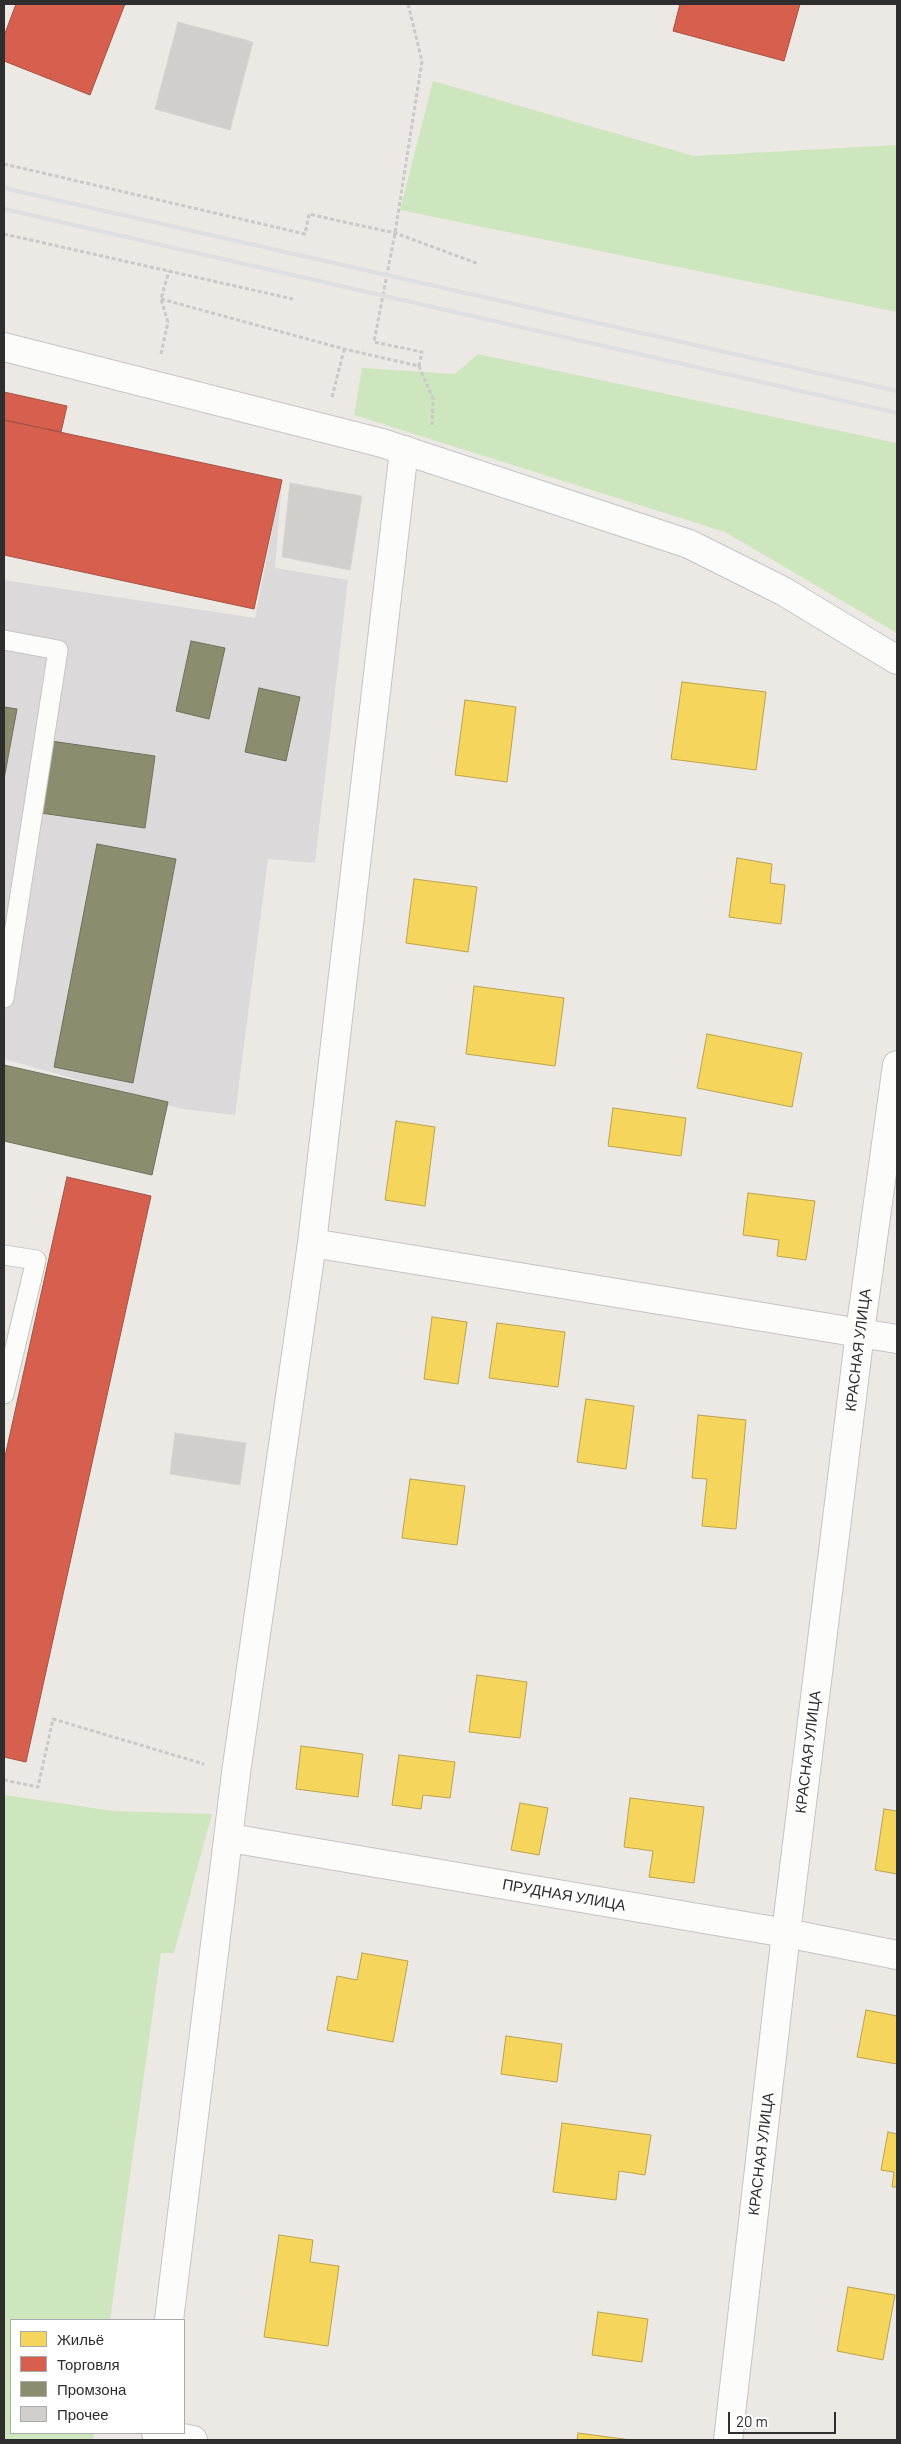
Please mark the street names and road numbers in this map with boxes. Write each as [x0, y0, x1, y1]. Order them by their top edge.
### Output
street label: КРАСНАЯ УЛИЦА [842, 1288, 874, 1412]
street label: КРАСНАЯ УЛИЦА [792, 1690, 824, 1814]
street label: ПРУДНАЯ УЛИЦА [501, 1875, 627, 1915]
street label: КРАСНАЯ УЛИЦА [745, 2092, 777, 2216]

